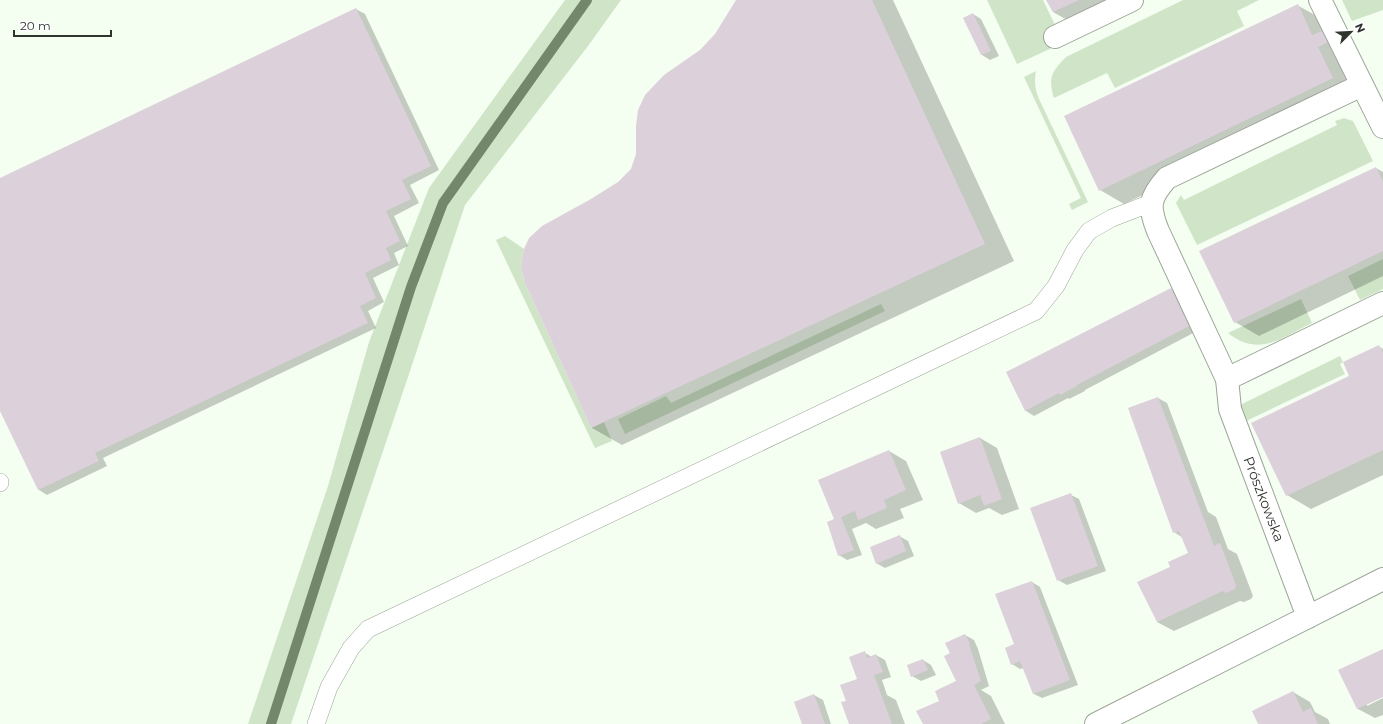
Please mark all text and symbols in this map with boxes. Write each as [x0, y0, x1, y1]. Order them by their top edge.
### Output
scale bar [14, 12, 111, 38]
north arrow [1331, 12, 1371, 52]
text: 20 m [20, 18, 51, 33]
text: N [1352, 21, 1368, 35]
street label: Prószkowska [1239, 454, 1289, 544]

